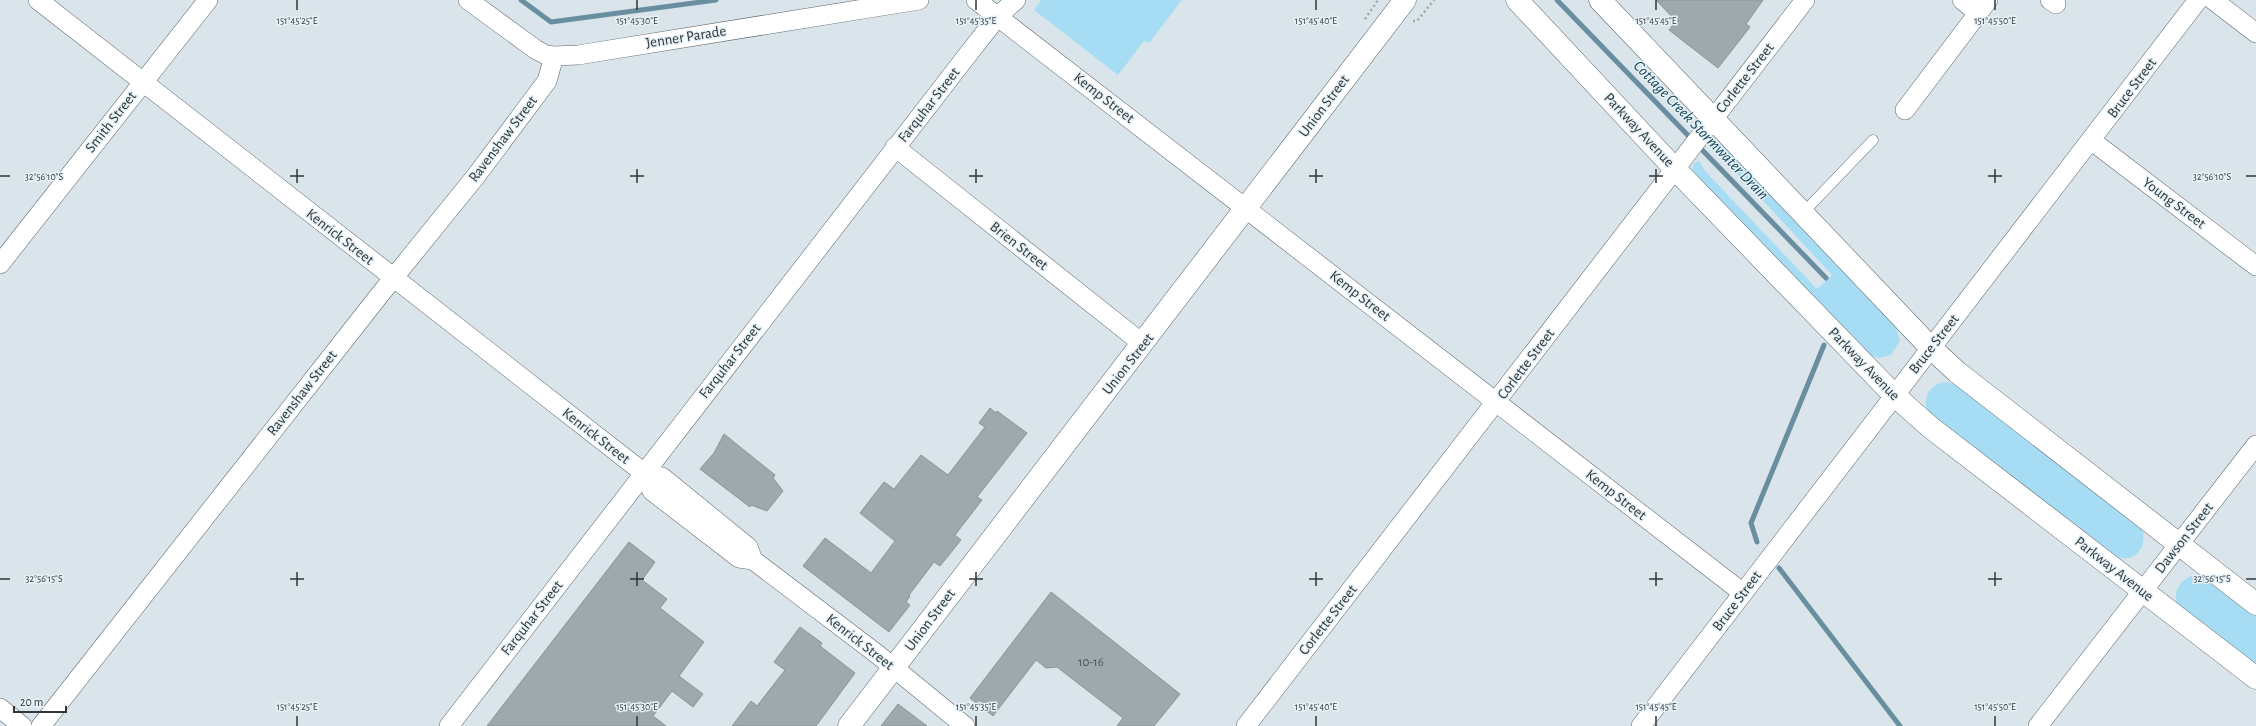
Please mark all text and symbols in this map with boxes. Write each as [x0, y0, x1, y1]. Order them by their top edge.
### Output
text: 151°45'25"E [277, 16, 318, 26]
text: 151°45'30"E [616, 16, 658, 26]
text: 151°45'35"E [956, 16, 996, 26]
text: 151°45'40"E [1295, 16, 1337, 26]
text: 151°45'45"E [1635, 16, 1677, 26]
text: 151°45'50"E [1974, 16, 2016, 26]
street label: Jenner Parade [645, 23, 727, 51]
street label: Corlette Street [1713, 40, 1777, 116]
street label: Bruce Street [2105, 55, 2159, 121]
water label: Cottage Creek Stormwater Drain [1630, 57, 1772, 203]
street label: Farquhar Street [895, 65, 963, 145]
street label: Kemp Street [1071, 70, 1137, 126]
street label: Union Street [1296, 72, 1352, 140]
street label: Smith Street [83, 88, 139, 155]
street label: Parkway Avenue [1601, 90, 1677, 170]
street label: Ravenshaw Street [466, 93, 540, 185]
text: 32°56'10"S [25, 172, 63, 182]
text: 32°56'10"S [2193, 172, 2231, 182]
street label: Young Street [2140, 175, 2208, 232]
street label: Kenrick Street [303, 206, 377, 268]
street label: Brien Street [987, 219, 1051, 273]
street label: Kemp Street [1327, 268, 1393, 324]
street label: Bruce Street [1906, 311, 1962, 377]
street label: Farquhar Street [696, 321, 764, 401]
street label: Parkway Avenue [1826, 325, 1902, 403]
street label: Corlette Street [1495, 326, 1557, 402]
street label: Union Street [1100, 330, 1157, 397]
street label: Ravenshaw Street [264, 347, 340, 438]
street label: Kenrick Street [559, 405, 633, 467]
street label: Kemp Street [1583, 467, 1649, 523]
street label: Dawson Street [2152, 500, 2216, 576]
street label: Parkway Avenue [2072, 534, 2156, 604]
street label: Bruce Street [1710, 568, 1764, 634]
text: 32°56'15"S [25, 574, 63, 584]
text: 32°56'15"S [2193, 574, 2231, 584]
street label: Farquhar Street [498, 578, 566, 658]
street label: Corlette Street [1296, 582, 1360, 658]
street label: Union Street [902, 586, 958, 654]
street label: Kenrick Street [823, 611, 897, 673]
house number: 10-16 [1078, 656, 1104, 669]
scale bar [14, 688, 66, 714]
text: 20 m [20, 696, 43, 708]
text: 151°45'25"E [277, 702, 318, 712]
text: 151°45'30"E [616, 702, 658, 712]
text: 151°45'35"E [956, 702, 996, 712]
text: 151°45'40"E [1295, 702, 1337, 712]
text: 151°45'45"E [1635, 702, 1677, 712]
text: 151°45'50"E [1974, 702, 2016, 712]

